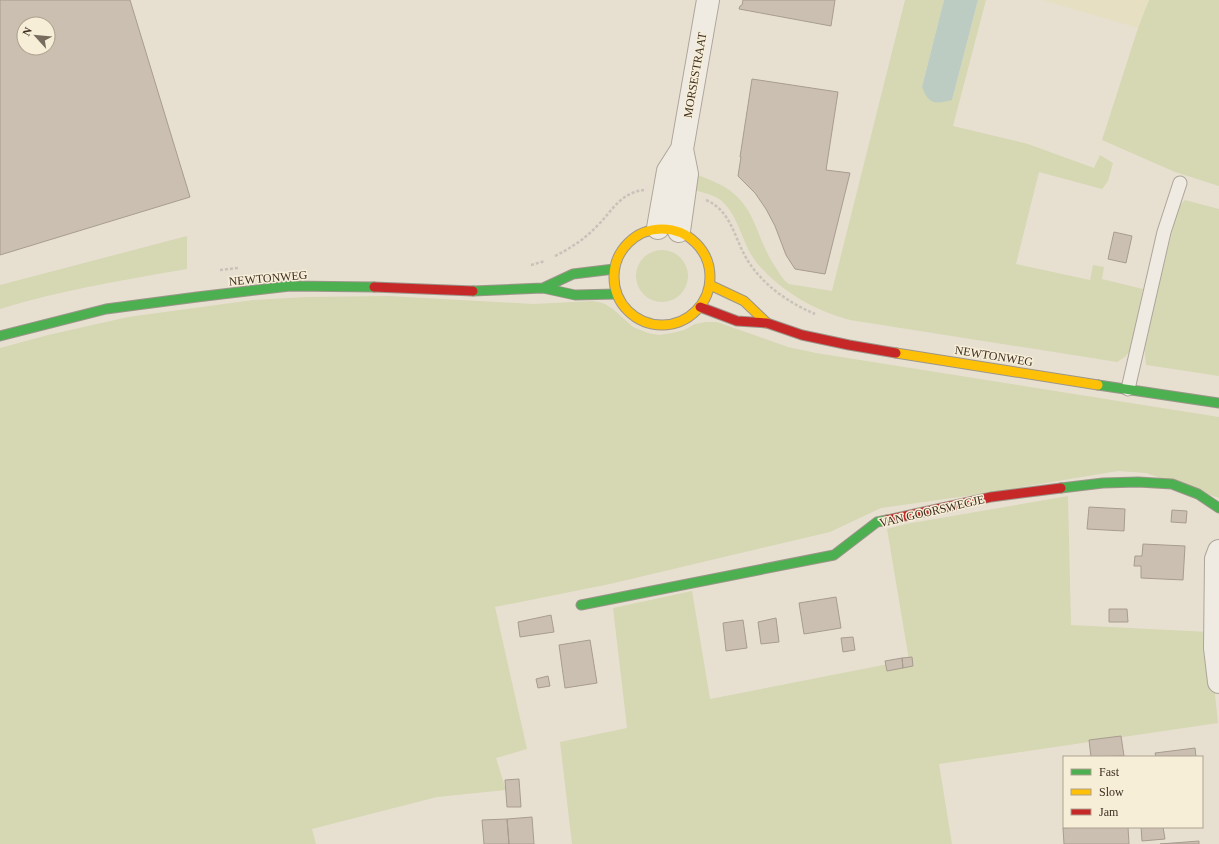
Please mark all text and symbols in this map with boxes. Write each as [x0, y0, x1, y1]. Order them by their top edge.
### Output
north arrow [16, 16, 56, 56]
text: N [20, 25, 34, 38]
street label: MORSESTRAAT [681, 30, 710, 119]
street label: NEWTONWEG [228, 268, 308, 288]
street label: NEWTONWEG [954, 343, 1034, 369]
street label: VAN GOORSWEGJE [878, 492, 986, 530]
legend [1063, 756, 1203, 828]
text: Fast [1099, 765, 1120, 779]
text: Slow [1099, 785, 1124, 799]
text: Jam [1099, 805, 1119, 819]

